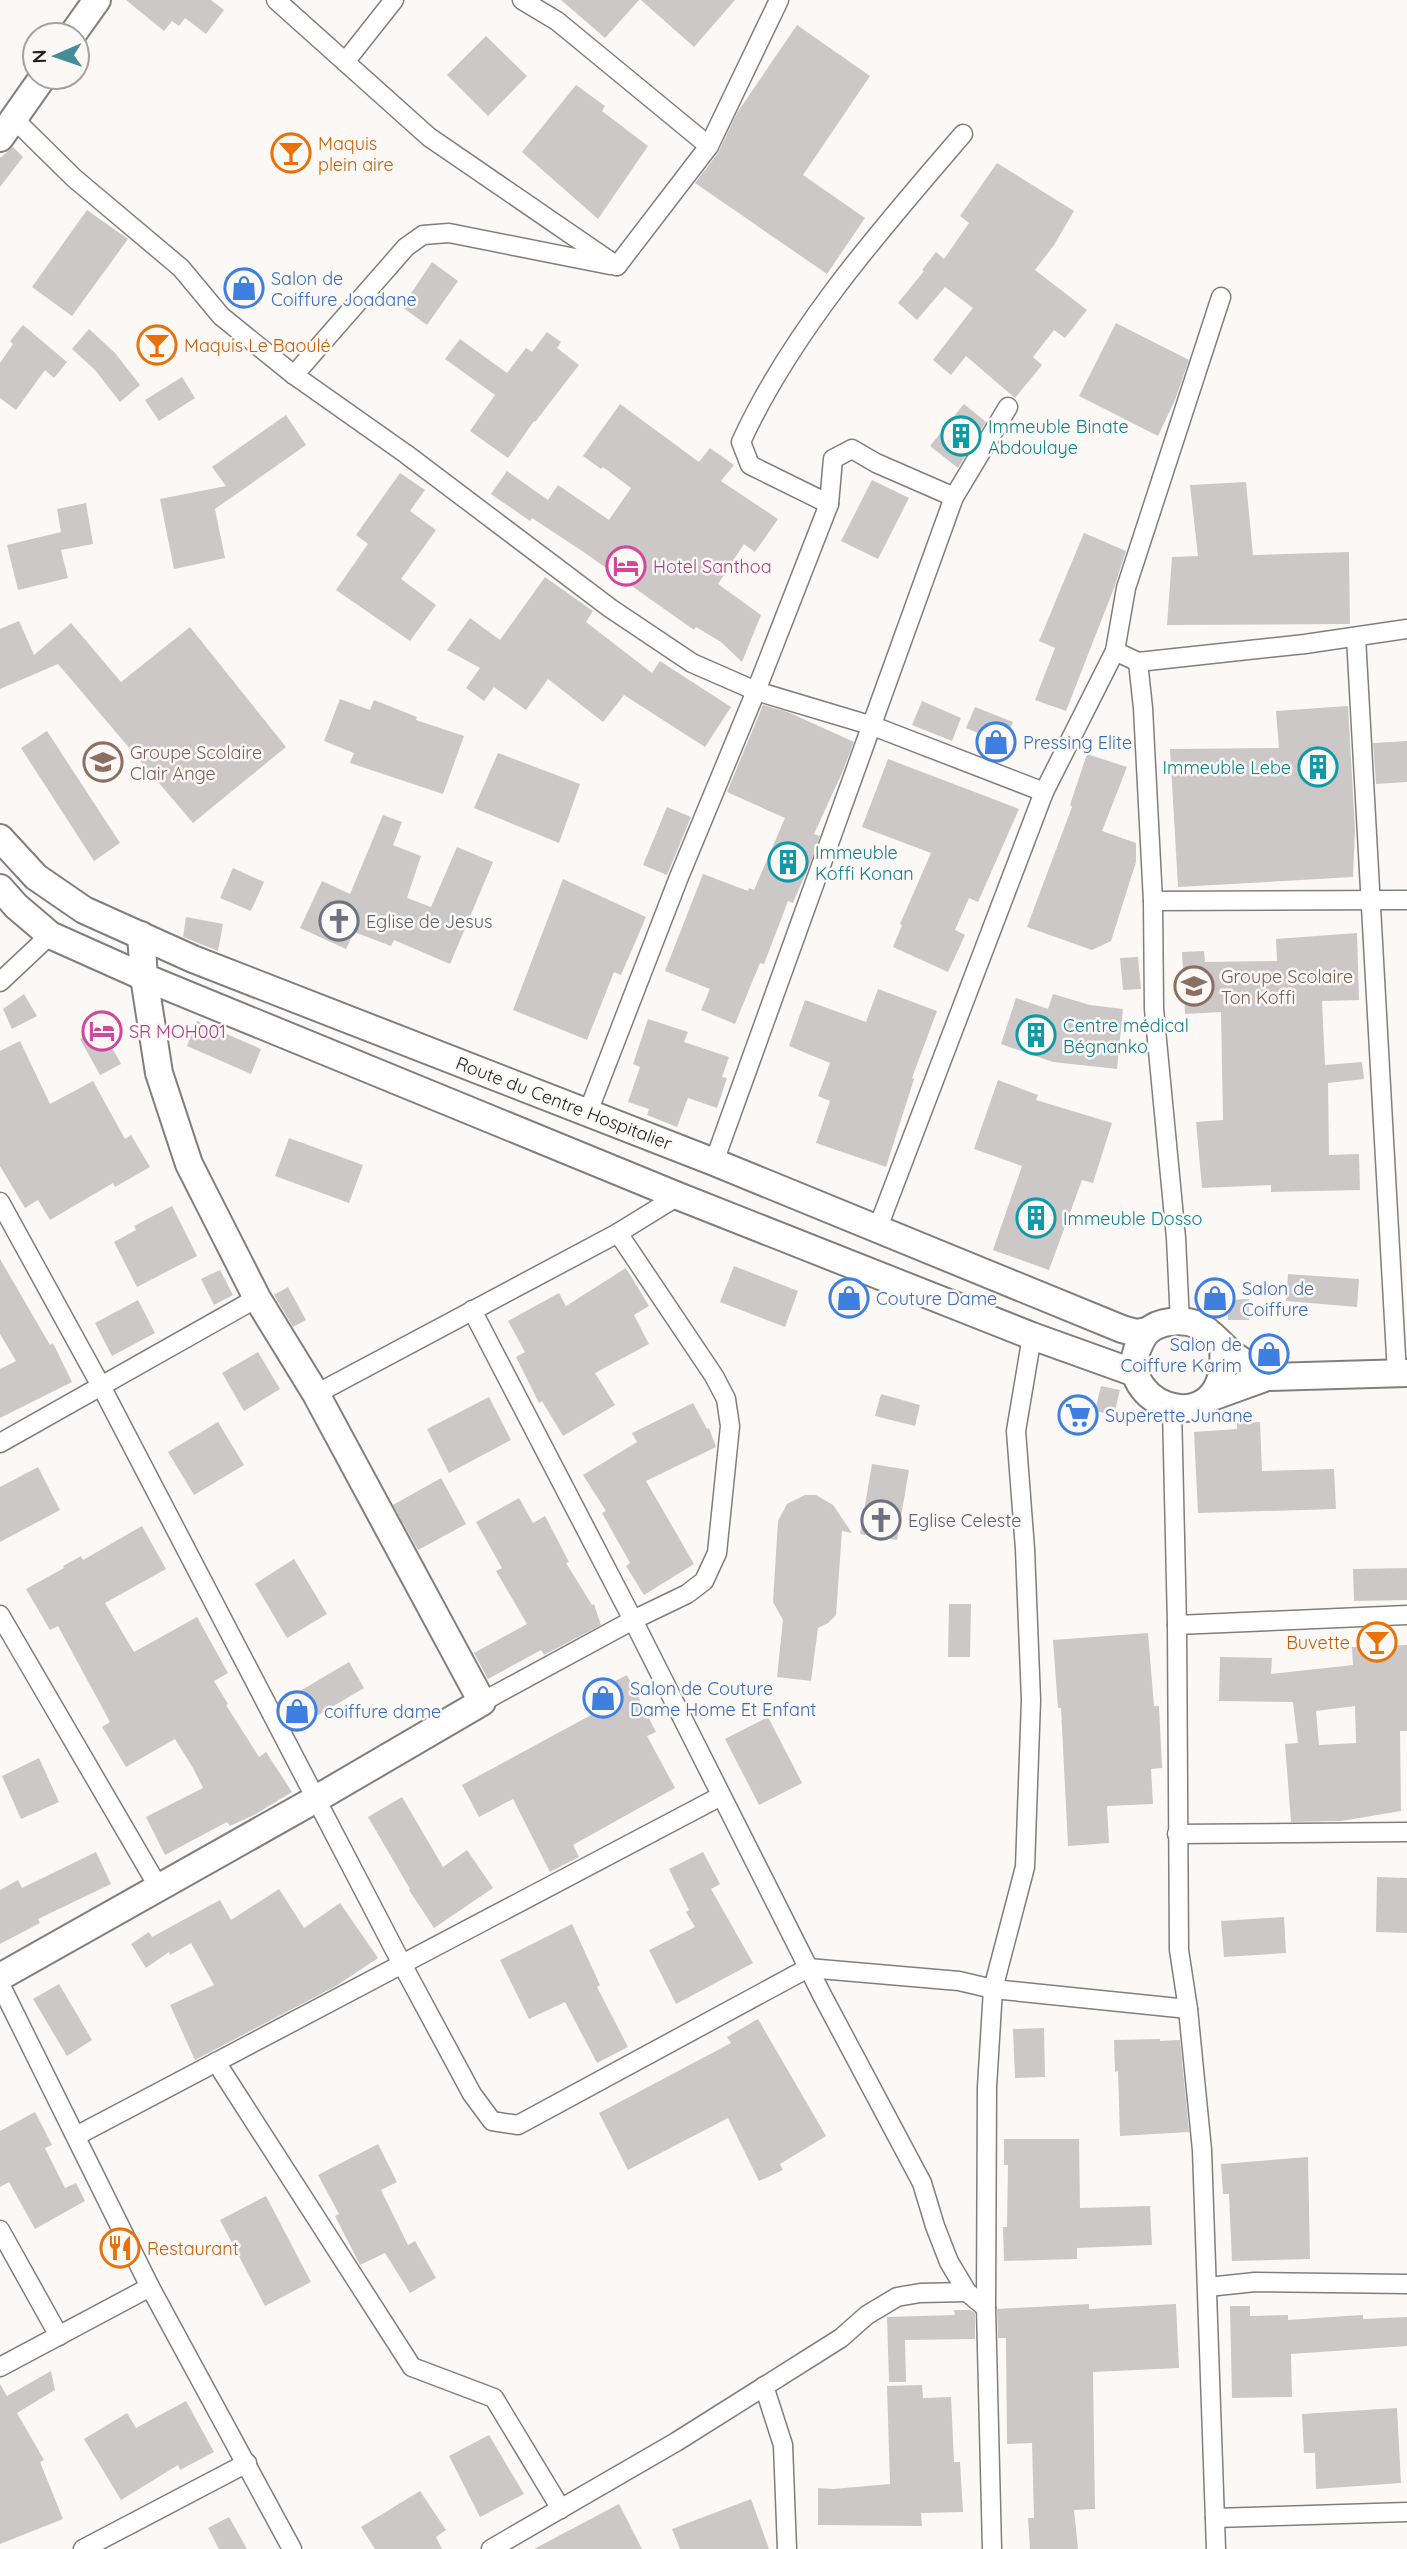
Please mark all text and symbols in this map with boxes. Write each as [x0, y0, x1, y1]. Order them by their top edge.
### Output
north arrow [21, 21, 91, 91]
text: N [27, 49, 51, 64]
bar icon: Maquis plein aire [270, 132, 312, 174]
place label: Maquis plein aire [318, 132, 394, 176]
shop icon: Salon de Coiffure Joadane [223, 267, 265, 309]
place label: Salon de Coiffure Joadane [271, 267, 417, 311]
bar icon: Maquis Le Baoulé [136, 324, 178, 366]
place label: Maquis Le Baoulé [184, 334, 331, 357]
building icon: Immeuble Binate Abdoulaye [940, 415, 982, 457]
place label: Immeuble Binate Abdoulaye [988, 415, 1129, 459]
hotel icon: Hotel Santhoa [605, 545, 647, 587]
place label: Hotel Santhoa [653, 555, 772, 578]
shop icon: Pressing Elite [975, 721, 1017, 763]
place label: Pressing Elite [1023, 731, 1132, 754]
school or university icon: Groupe Scolaire Clair Ange [82, 741, 124, 783]
place label: Groupe Scolaire Clair Ange [130, 741, 262, 785]
building icon: Immeuble Lebe [1297, 746, 1339, 788]
place label: Immeuble Lebe [1162, 756, 1291, 779]
building icon: Immeuble Koffi Konan [767, 841, 809, 883]
place label: Immeuble Koffi Konan [815, 841, 914, 885]
church icon: Eglise de Jesus [318, 900, 360, 942]
place label: Eglise de Jesus [366, 910, 492, 933]
school or university icon: Groupe Scolaire Ton Koffi [1173, 965, 1215, 1007]
place label: Groupe Scolaire Ton Koffi [1221, 965, 1353, 1009]
hotel icon: SR MOH001 [81, 1010, 123, 1052]
building icon: Centre médical Bégnanko [1015, 1014, 1057, 1056]
place label: Centre médical Bégnanko [1063, 1014, 1189, 1058]
place label: SR MOH001 [129, 1020, 226, 1043]
street label: Route du Centre Hospitalier [453, 1051, 675, 1155]
building icon: Immeuble Dosso [1015, 1197, 1057, 1239]
place label: Immeuble Dosso [1063, 1207, 1202, 1230]
shop icon: Couture Dame [828, 1277, 870, 1319]
shop icon: Salon de Coiffure [1194, 1277, 1236, 1319]
place label: Salon de Coiffure [1242, 1277, 1314, 1321]
place label: Couture Dame [876, 1287, 997, 1310]
place label: Salon de Coiffure Karim [1120, 1333, 1242, 1377]
shop icon: Salon de Coiffure Karim [1248, 1333, 1290, 1375]
supermarket icon: Superette Junane [1057, 1394, 1099, 1436]
place label: Superette Junane [1105, 1404, 1253, 1427]
church icon: Eglise Celeste [860, 1499, 902, 1541]
place label: Eglise Celeste [908, 1509, 1021, 1532]
bar icon: Buvette [1356, 1621, 1398, 1663]
place label: Buvette [1286, 1631, 1350, 1654]
shop icon: Salon de Couture Dame Home Et Enfant [582, 1677, 624, 1719]
place label: Salon de Couture Dame Home Et Enfant [630, 1677, 816, 1721]
shop icon: coiffure dame [276, 1690, 318, 1732]
place label: coiffure dame [324, 1700, 441, 1723]
restaurant icon: Restaurant [99, 2227, 141, 2269]
place label: Restaurant [147, 2237, 239, 2260]

